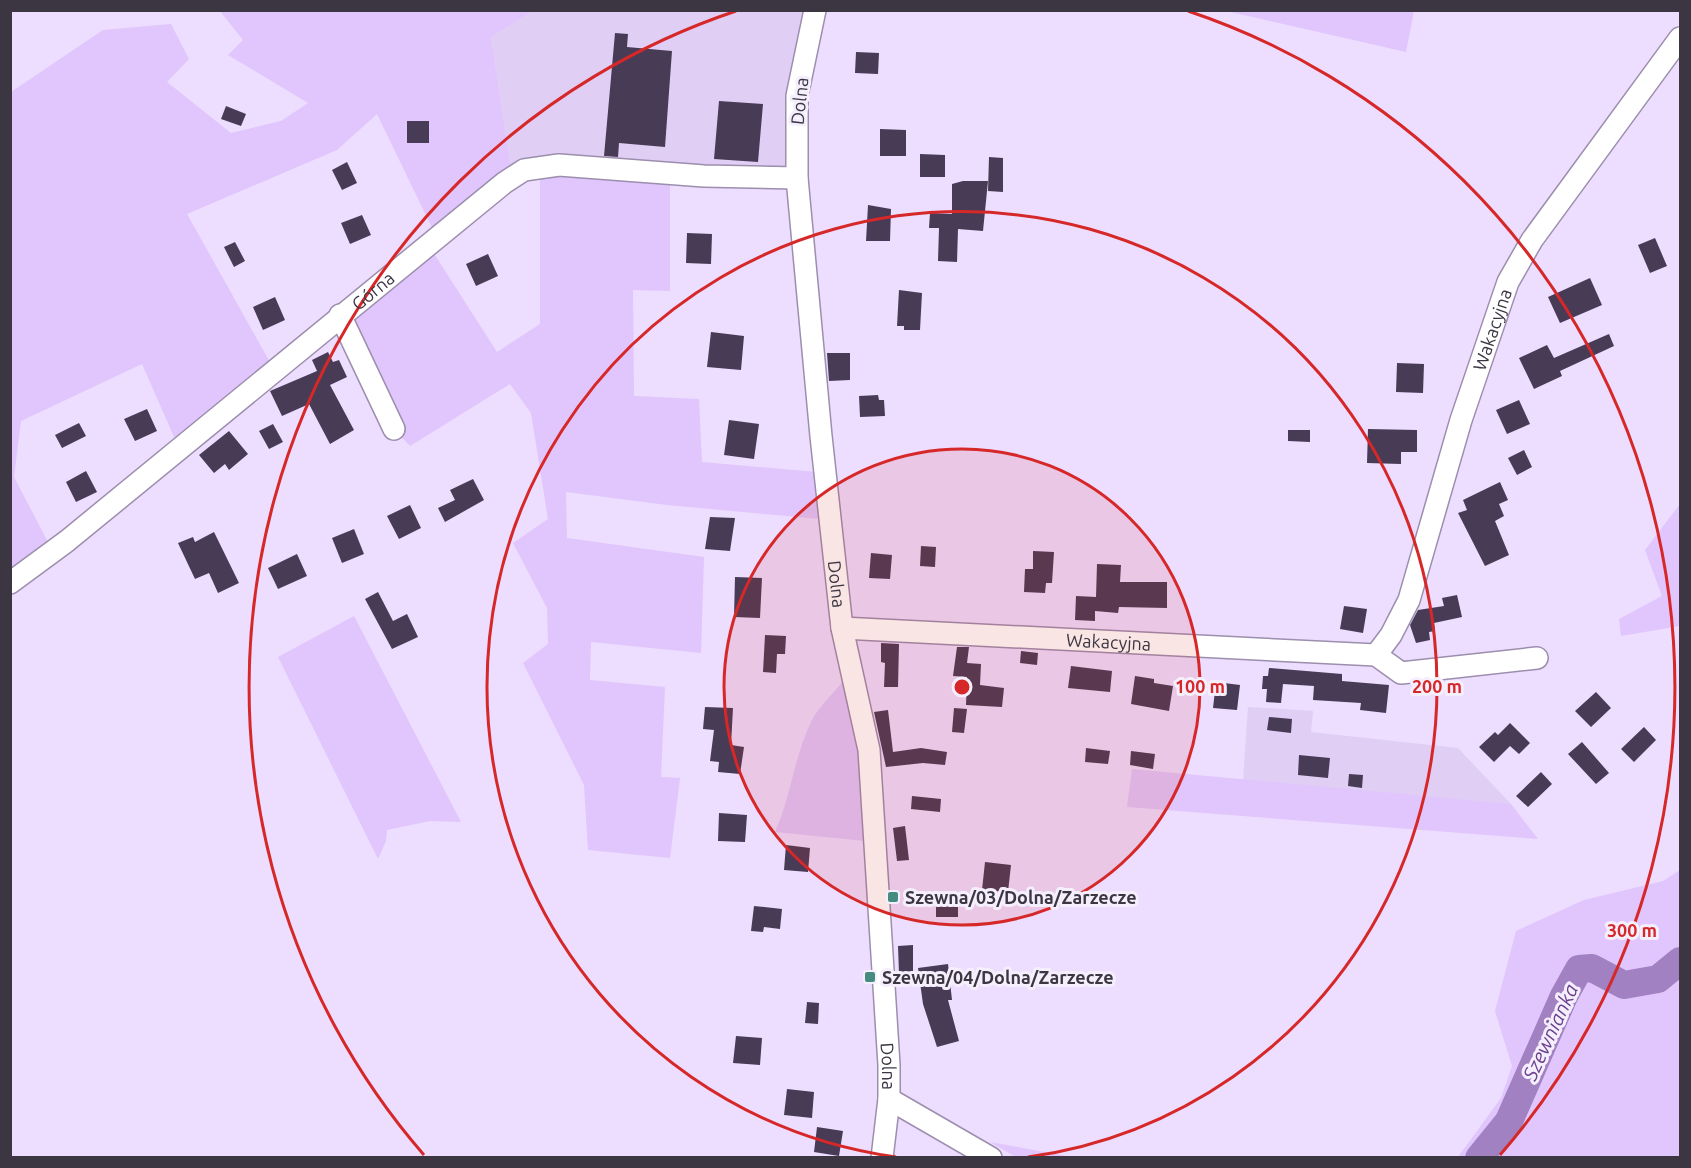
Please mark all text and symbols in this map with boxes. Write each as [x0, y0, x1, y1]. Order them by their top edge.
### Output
street label: Dolna [787, 76, 811, 126]
street label: Górna [347, 267, 398, 314]
street label: Wakacyjna [1469, 286, 1515, 373]
street label: Dolna [825, 559, 850, 609]
street label: Wakacyjna [1066, 629, 1152, 654]
text: 100 m [1175, 676, 1225, 696]
text: 200 m [1412, 676, 1462, 696]
centre of rings [952, 677, 972, 697]
place label: Szewna/03/Dolna/Zarzecze [905, 887, 1137, 907]
marker: Szewna/03/Dolna/Zarzecze [886, 890, 900, 904]
text: 300 m [1607, 920, 1657, 940]
place label: Szewna/04/Dolna/Zarzecze [882, 967, 1114, 987]
marker: Szewna/04/Dolna/Zarzecze [863, 970, 877, 984]
water label: Szewnianka [1517, 980, 1582, 1085]
street label: Dolna [878, 1042, 899, 1090]

